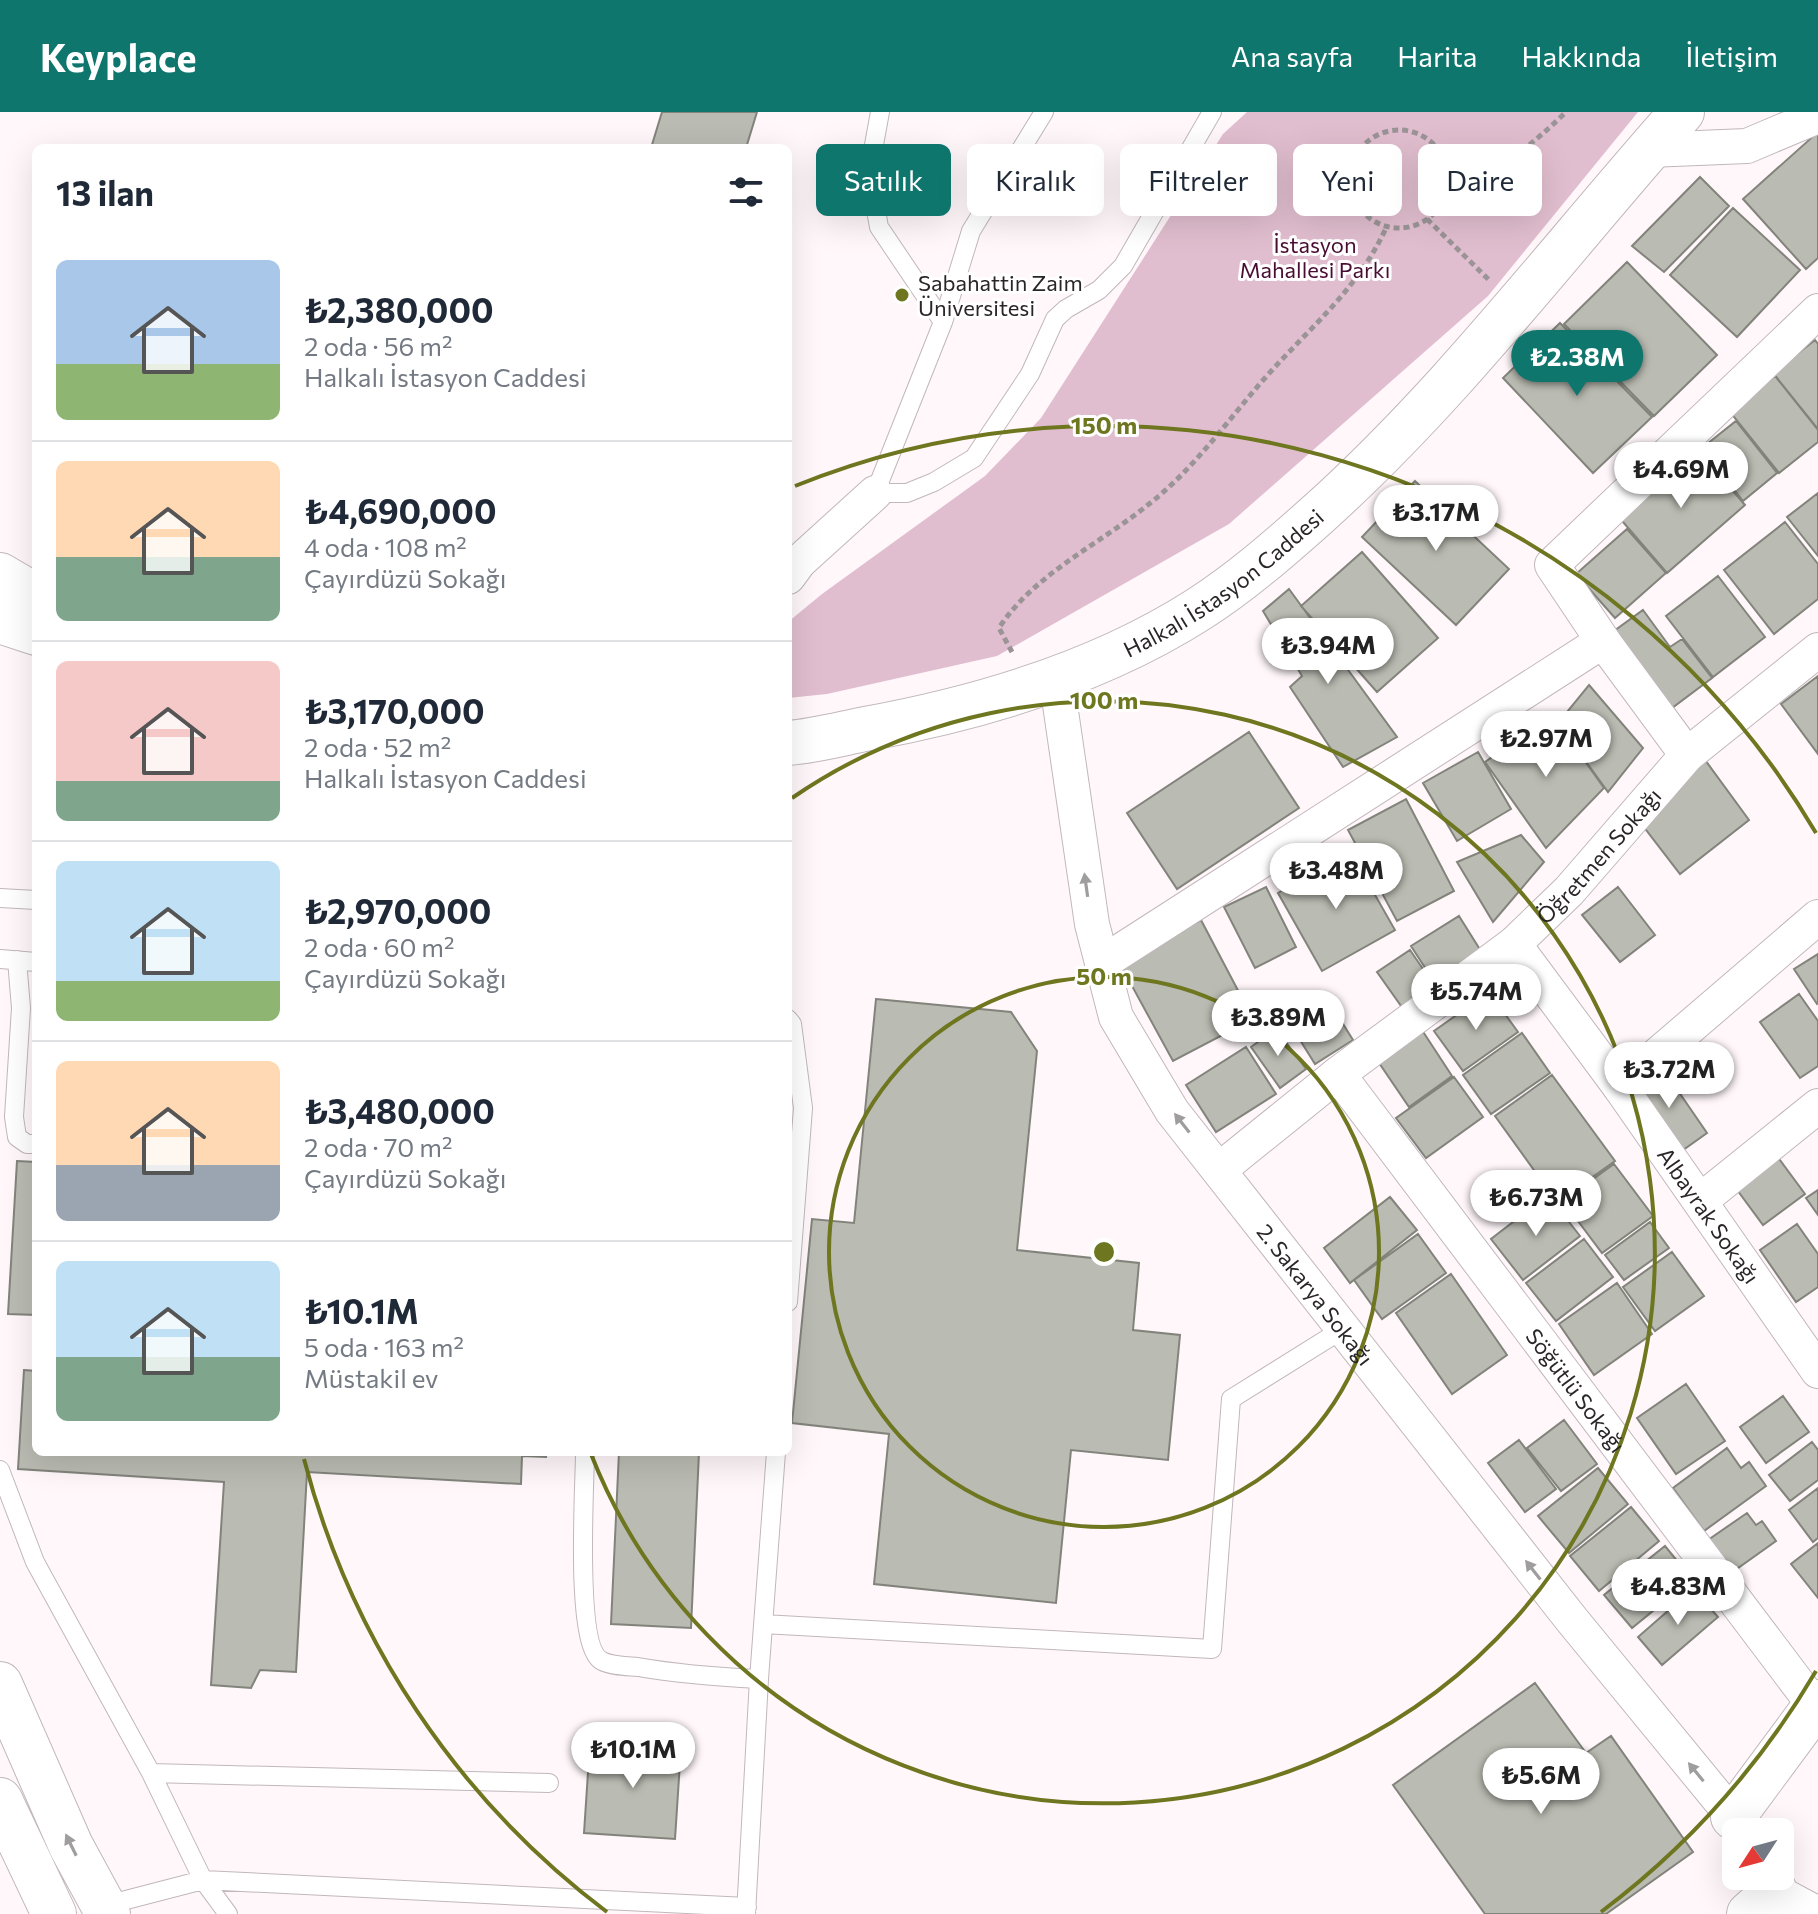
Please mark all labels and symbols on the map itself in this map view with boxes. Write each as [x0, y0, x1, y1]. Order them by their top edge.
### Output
park label: İstasyon Mahallesi Parkı [1240, 231, 1390, 283]
place label: Sabahattin Zaim Üniversitesi [918, 269, 1083, 321]
marker: Sabahattin Zaim Üniversitesi [893, 286, 911, 304]
pin: ₺2.38M [1512, 330, 1642, 398]
text: 150 m [1071, 410, 1137, 439]
pin: ₺4.69M [1616, 442, 1746, 510]
pin: ₺3.17M [1371, 485, 1501, 553]
street label: Halkalı İstasyon Caddesi [1119, 503, 1328, 662]
pin: ₺3.94M [1263, 618, 1393, 686]
text: 100 m [1070, 685, 1138, 714]
pin: ₺2.97M [1481, 711, 1611, 779]
street label: Öğretmen Sokağı [1530, 782, 1666, 929]
pin: ₺3.48M [1271, 843, 1401, 911]
one-way arrow [1079, 873, 1092, 898]
text: 50 m [1076, 961, 1132, 990]
pin: ₺5.74M [1411, 964, 1541, 1032]
pin: ₺3.89M [1213, 990, 1343, 1058]
pin: ₺3.72M [1604, 1042, 1734, 1110]
one-way arrow [1174, 1113, 1190, 1133]
street label: Albayrak Sokağı [1652, 1142, 1766, 1288]
pin: ₺6.73M [1471, 1170, 1601, 1238]
street label: 2. Sakarya Sokağı [1252, 1218, 1380, 1370]
centre of rings [1090, 1238, 1118, 1266]
street label: Söğütlü Sokağı [1521, 1323, 1632, 1458]
pin: ₺4.83M [1613, 1559, 1743, 1627]
one-way arrow [1525, 1560, 1541, 1580]
pin: ₺10.1M [568, 1722, 698, 1790]
pin: ₺5.6M [1485, 1748, 1597, 1816]
one-way arrow [1688, 1762, 1705, 1782]
north arrow [1722, 1818, 1794, 1890]
one-way arrow [64, 1834, 78, 1857]

